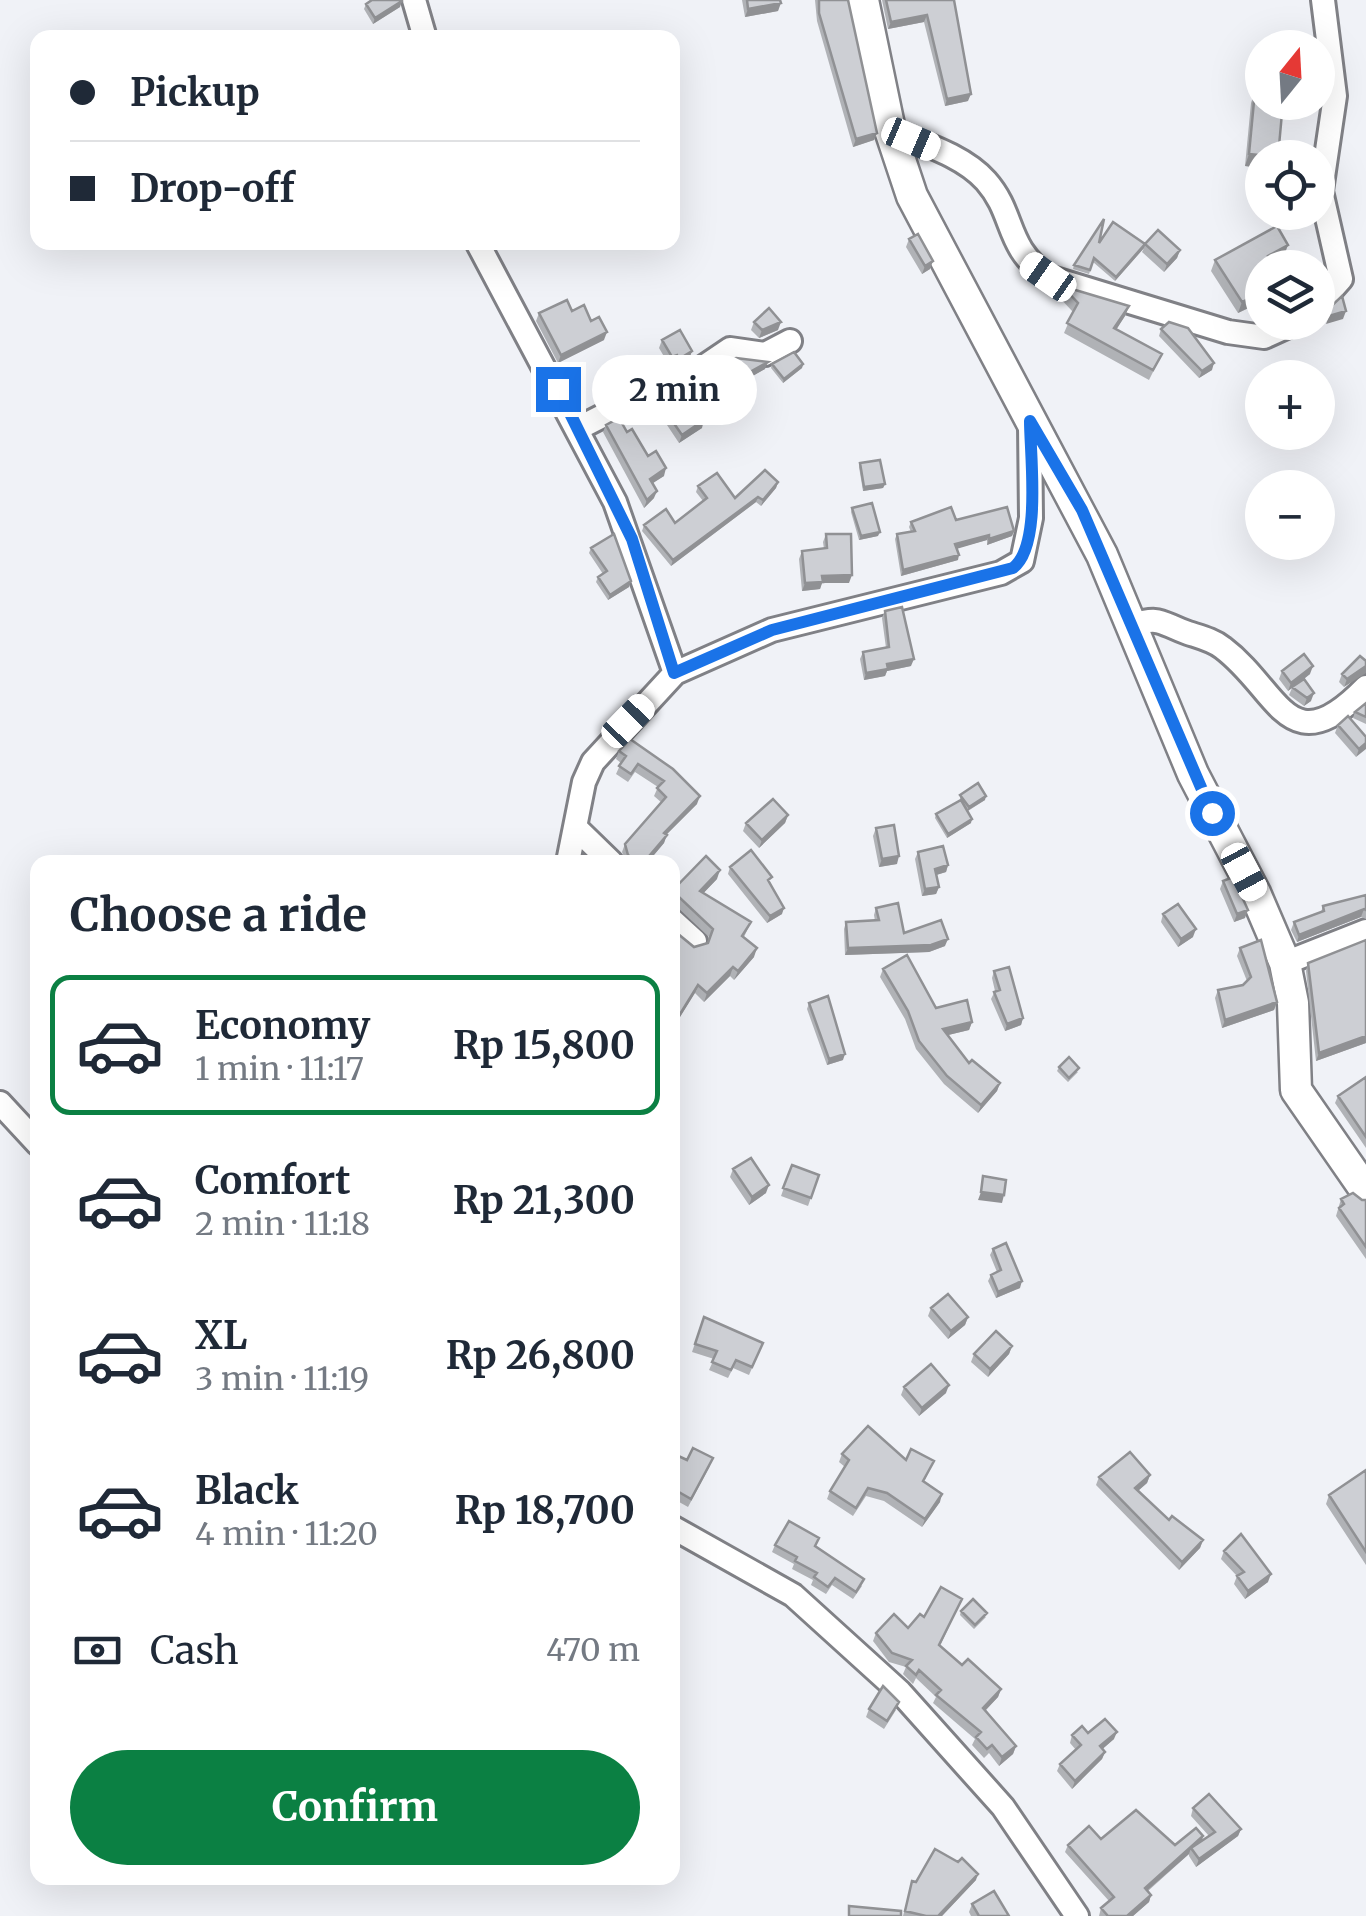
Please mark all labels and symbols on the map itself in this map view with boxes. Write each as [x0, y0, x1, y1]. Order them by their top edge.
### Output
north arrow [1245, 30, 1335, 120]
car [878, 113, 944, 165]
car [1015, 248, 1081, 306]
callout: 2 min [593, 354, 758, 424]
route end [536, 367, 581, 412]
car [596, 689, 660, 753]
route start [1190, 791, 1235, 836]
car [1217, 838, 1271, 906]

